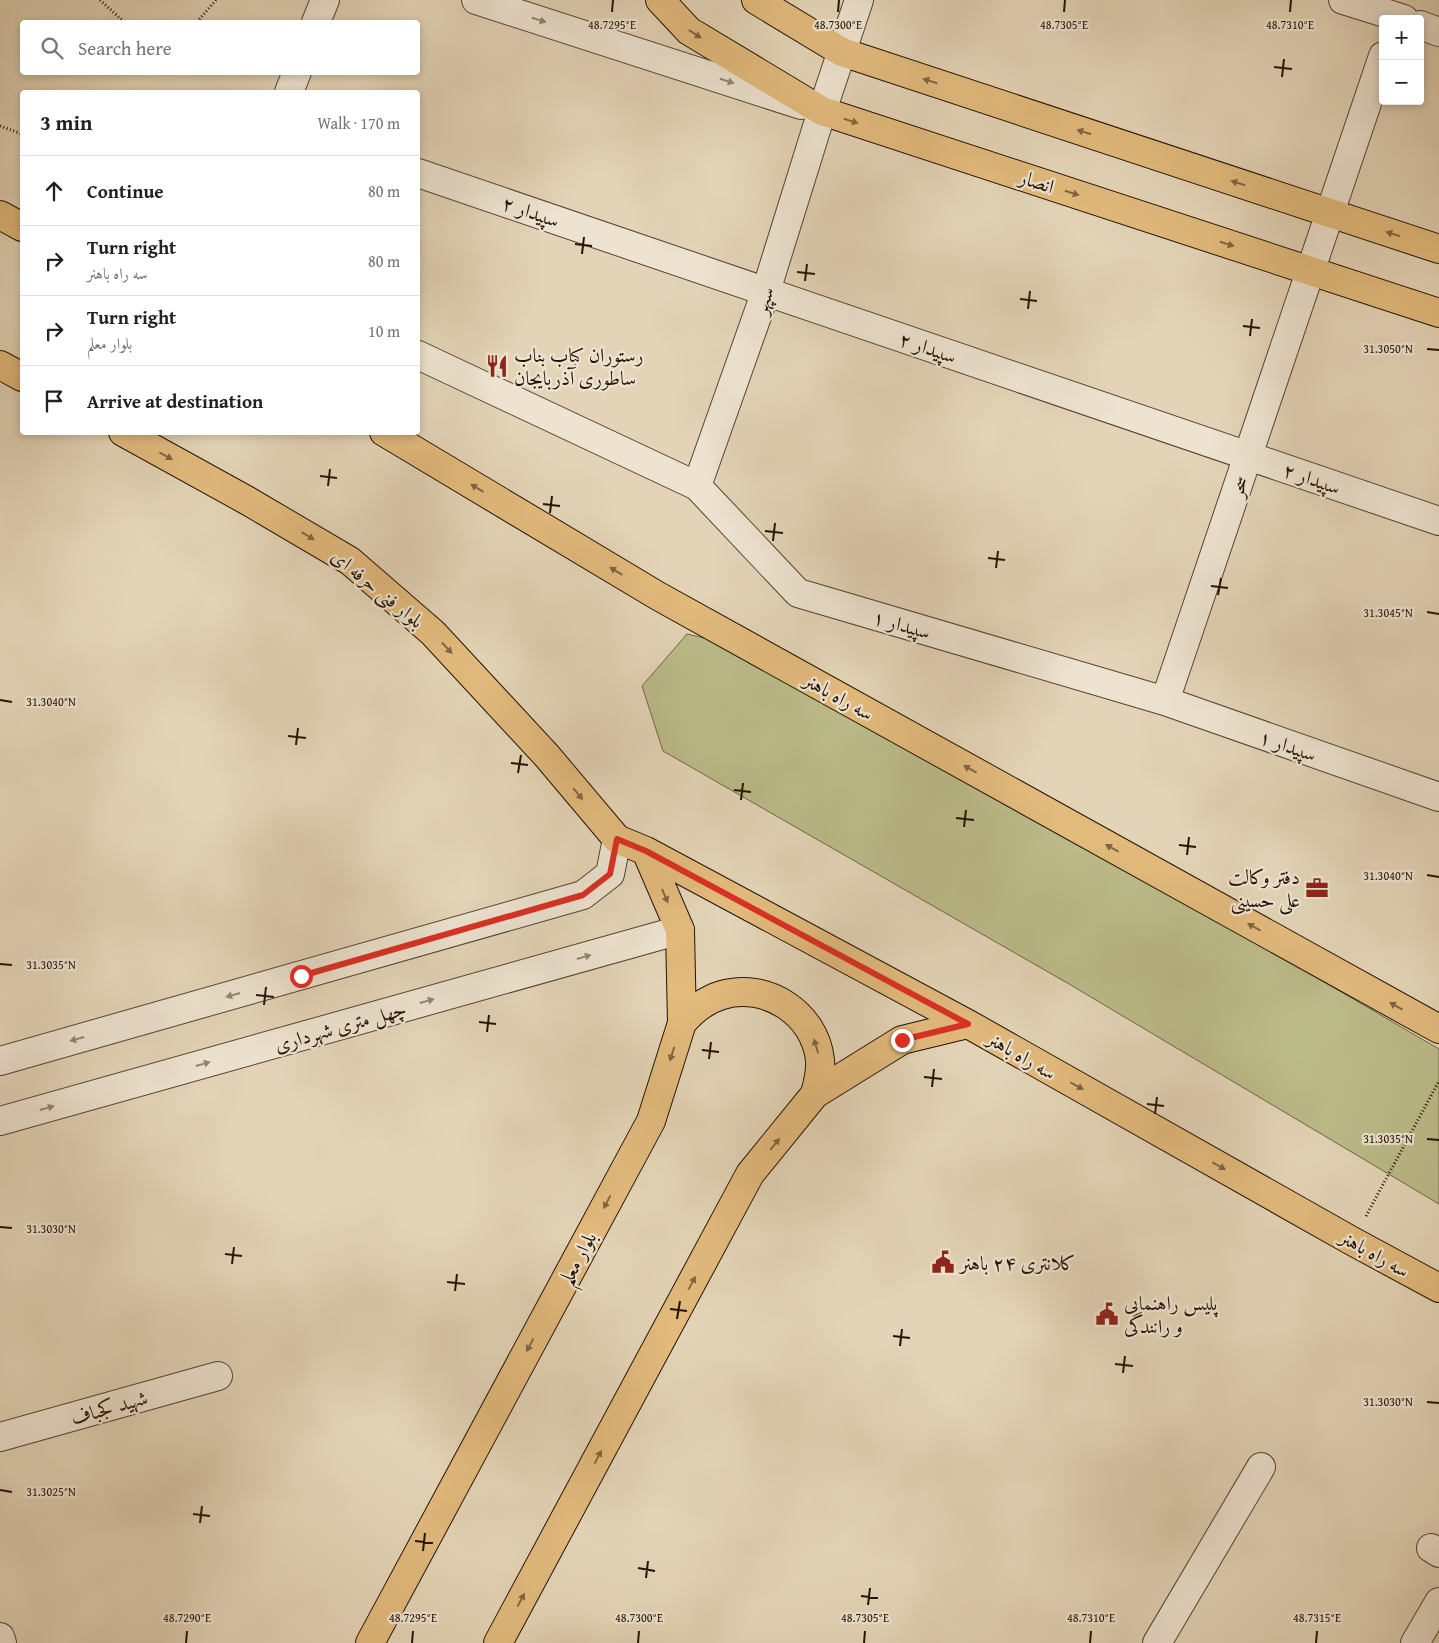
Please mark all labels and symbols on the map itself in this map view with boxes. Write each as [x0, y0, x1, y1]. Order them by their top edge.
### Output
text: 48.7295°E [588, 16, 636, 33]
text: 48.7300°E [814, 16, 862, 33]
text: 48.7305°E [1040, 16, 1088, 33]
text: 48.7310°E [1266, 16, 1314, 33]
one-way arrow [532, 17, 547, 25]
one-way arrow [688, 29, 701, 39]
one-way arrow [720, 77, 735, 85]
one-way arrow [922, 77, 937, 85]
one-way arrow [844, 118, 859, 125]
one-way arrow [1076, 128, 1091, 136]
street label: انصار [1014, 161, 1058, 200]
one-way arrow [1231, 179, 1246, 186]
street label: سپیدار ۲ [498, 188, 564, 234]
one-way arrow [1065, 190, 1080, 198]
one-way arrow [1385, 230, 1400, 237]
one-way arrow [1220, 240, 1235, 248]
street label: سپهر [744, 282, 781, 320]
street label: سپیدار ۲ [895, 324, 961, 370]
place label: رستوران کباب بناب ساطوری آذربایجان [514, 340, 644, 392]
text: 31.3050°N [1363, 340, 1413, 357]
restaurant icon: رستوران کباب بناب ساطوری آذربایجان [484, 353, 510, 379]
one-way arrow [159, 452, 174, 460]
street label: سپیدار ۲ [1279, 455, 1345, 501]
street label: سحر [1220, 471, 1255, 502]
one-way arrow [470, 483, 483, 492]
one-way arrow [301, 532, 314, 541]
street label: بلوار فنی حرفه ای [325, 542, 431, 635]
one-way arrow [610, 566, 623, 575]
street label: سپیدار ۱ [870, 602, 934, 646]
text: 31.3045°N [1363, 604, 1413, 621]
one-way arrow [441, 642, 453, 654]
street label: سه راه باهنر [797, 664, 879, 727]
text: 31.3040°N [26, 693, 76, 710]
street label: سپیدار ۱ [1255, 722, 1321, 768]
one-way arrow [963, 764, 977, 773]
one-way arrow [573, 787, 584, 800]
one-way arrow [1105, 843, 1119, 852]
place label: دفتر وکالت علی حسینی [1228, 862, 1300, 915]
text: 31.3040°N [1363, 867, 1413, 884]
office icon: دفتر وکالت علی حسینی [1304, 875, 1330, 901]
one-way arrow [662, 889, 670, 903]
one-way arrow [1247, 922, 1261, 931]
one-way arrow [576, 953, 591, 961]
text: 31.3035°N [26, 956, 76, 973]
route start [290, 965, 313, 988]
one-way arrow [225, 991, 240, 999]
street label: چهل متری شهرداری [271, 993, 410, 1060]
one-way arrow [420, 997, 435, 1005]
one-way arrow [1388, 1002, 1403, 1010]
street label: سه راه باهنر [980, 1022, 1062, 1087]
route end [891, 1029, 914, 1052]
one-way arrow [69, 1036, 84, 1044]
one-way arrow [811, 1039, 819, 1054]
one-way arrow [668, 1046, 675, 1061]
one-way arrow [196, 1060, 211, 1068]
one-way arrow [1071, 1082, 1084, 1091]
one-way arrow [39, 1104, 55, 1112]
text: 31.3035°N [1363, 1130, 1413, 1147]
one-way arrow [769, 1138, 780, 1151]
one-way arrow [1212, 1162, 1226, 1170]
one-way arrow [603, 1195, 611, 1209]
text: 31.3030°N [26, 1220, 76, 1237]
street label: سه راه باهنر [1333, 1221, 1415, 1284]
street label: بلوار معلم [551, 1226, 609, 1293]
place label: کلانتری ۲۴ باهنر [958, 1248, 1076, 1277]
public building icon: کلانتری ۲۴ باهنر [930, 1249, 956, 1275]
one-way arrow [688, 1276, 696, 1290]
place label: پلیس راهنمایی و رانندگی [1124, 1288, 1219, 1340]
public building icon: پلیس راهنمایی و رانندگی [1094, 1301, 1120, 1327]
one-way arrow [526, 1338, 534, 1352]
street label: شهید کجباف [67, 1382, 151, 1432]
text: 31.3030°N [1363, 1393, 1413, 1410]
one-way arrow [594, 1450, 602, 1464]
text: 31.3025°N [26, 1483, 76, 1500]
one-way arrow [517, 1593, 525, 1607]
text: 48.7290°E [163, 1609, 211, 1626]
text: 48.7295°E [389, 1609, 437, 1626]
text: 48.7300°E [615, 1609, 663, 1626]
text: 48.7305°E [841, 1609, 889, 1626]
text: 48.7310°E [1067, 1609, 1115, 1626]
text: 48.7315°E [1293, 1609, 1341, 1626]

